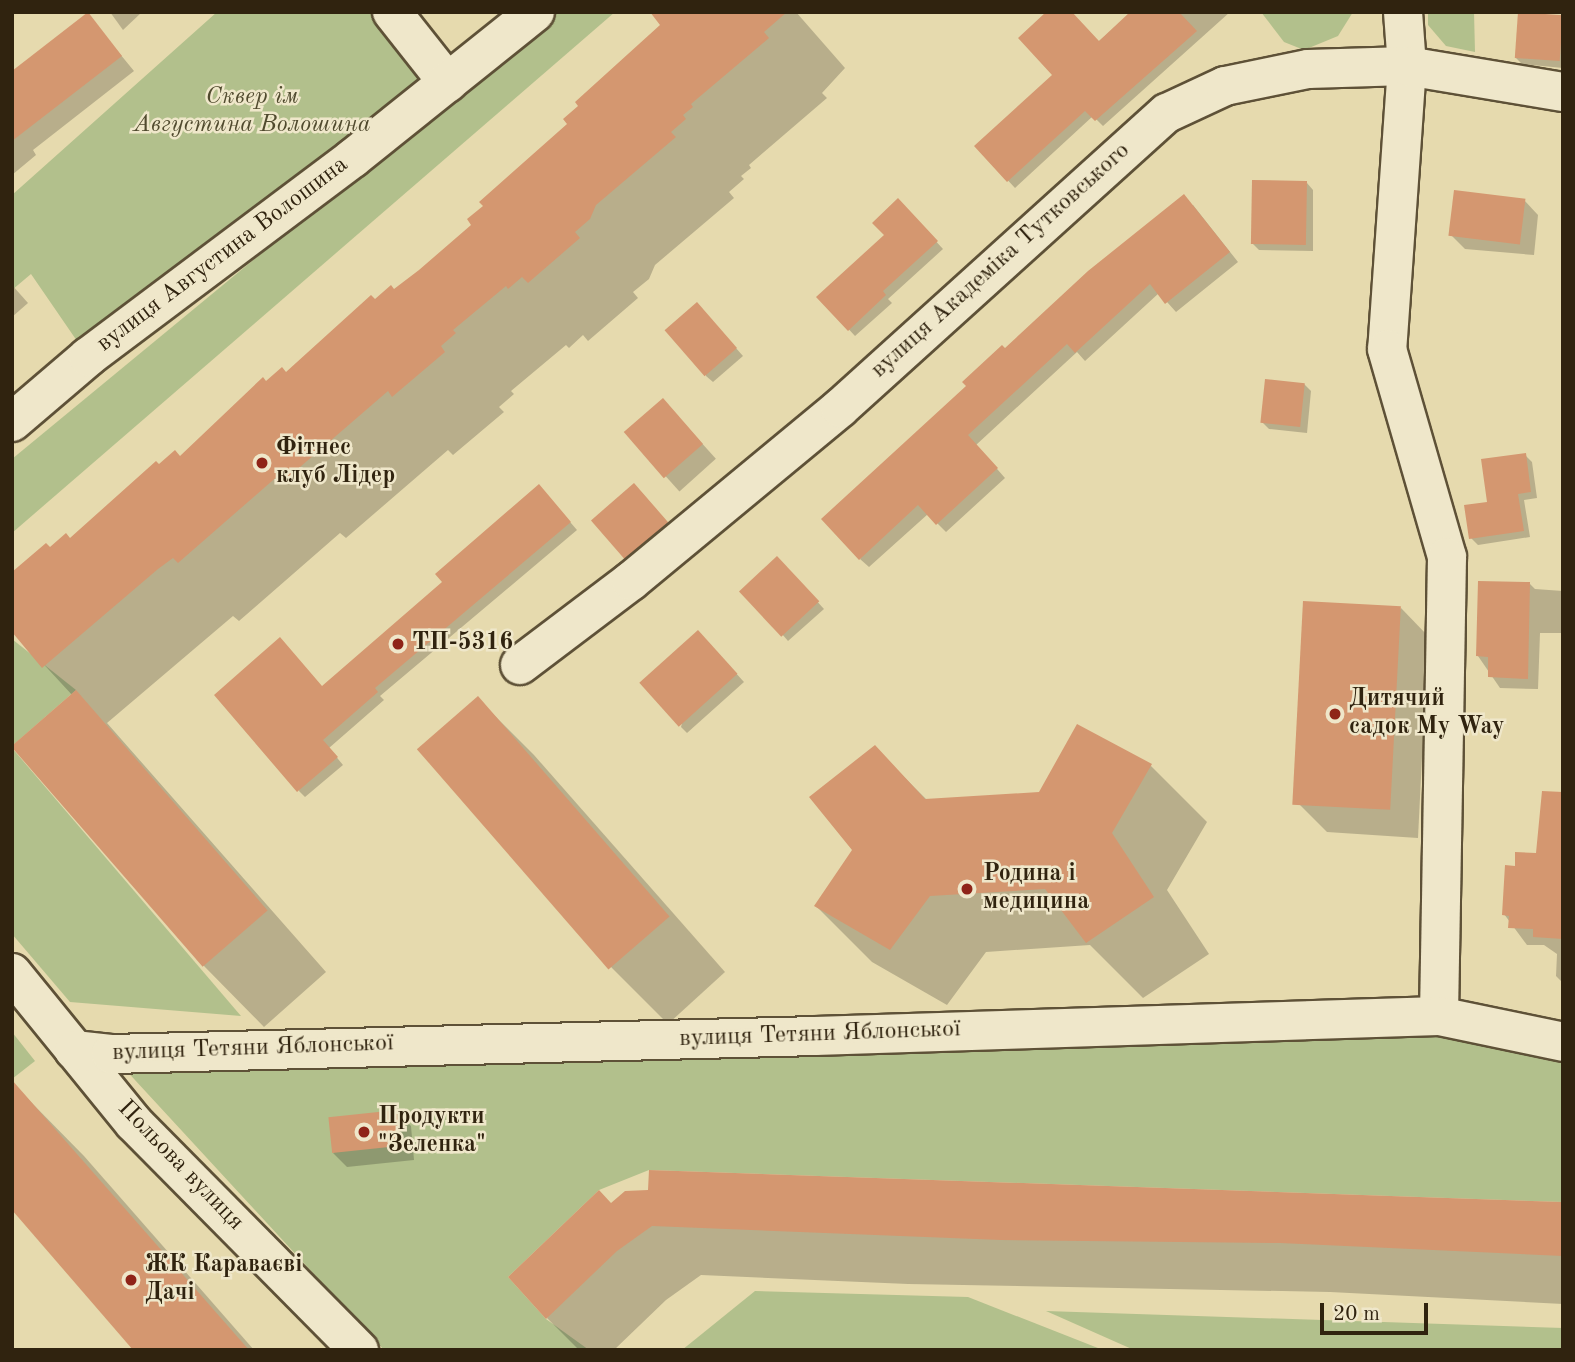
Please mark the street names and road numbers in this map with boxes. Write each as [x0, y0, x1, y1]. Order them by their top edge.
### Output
street label: вулиця Академіка Тутковського [866, 137, 1136, 385]
street label: вулиця Августина Волошина [92, 151, 354, 359]
street label: вулиця Тетяни Яблонської [679, 1016, 961, 1054]
street label: вулиця Тетяни Яблонської [112, 1030, 394, 1068]
street label: Польова вулиця [111, 1095, 249, 1237]

